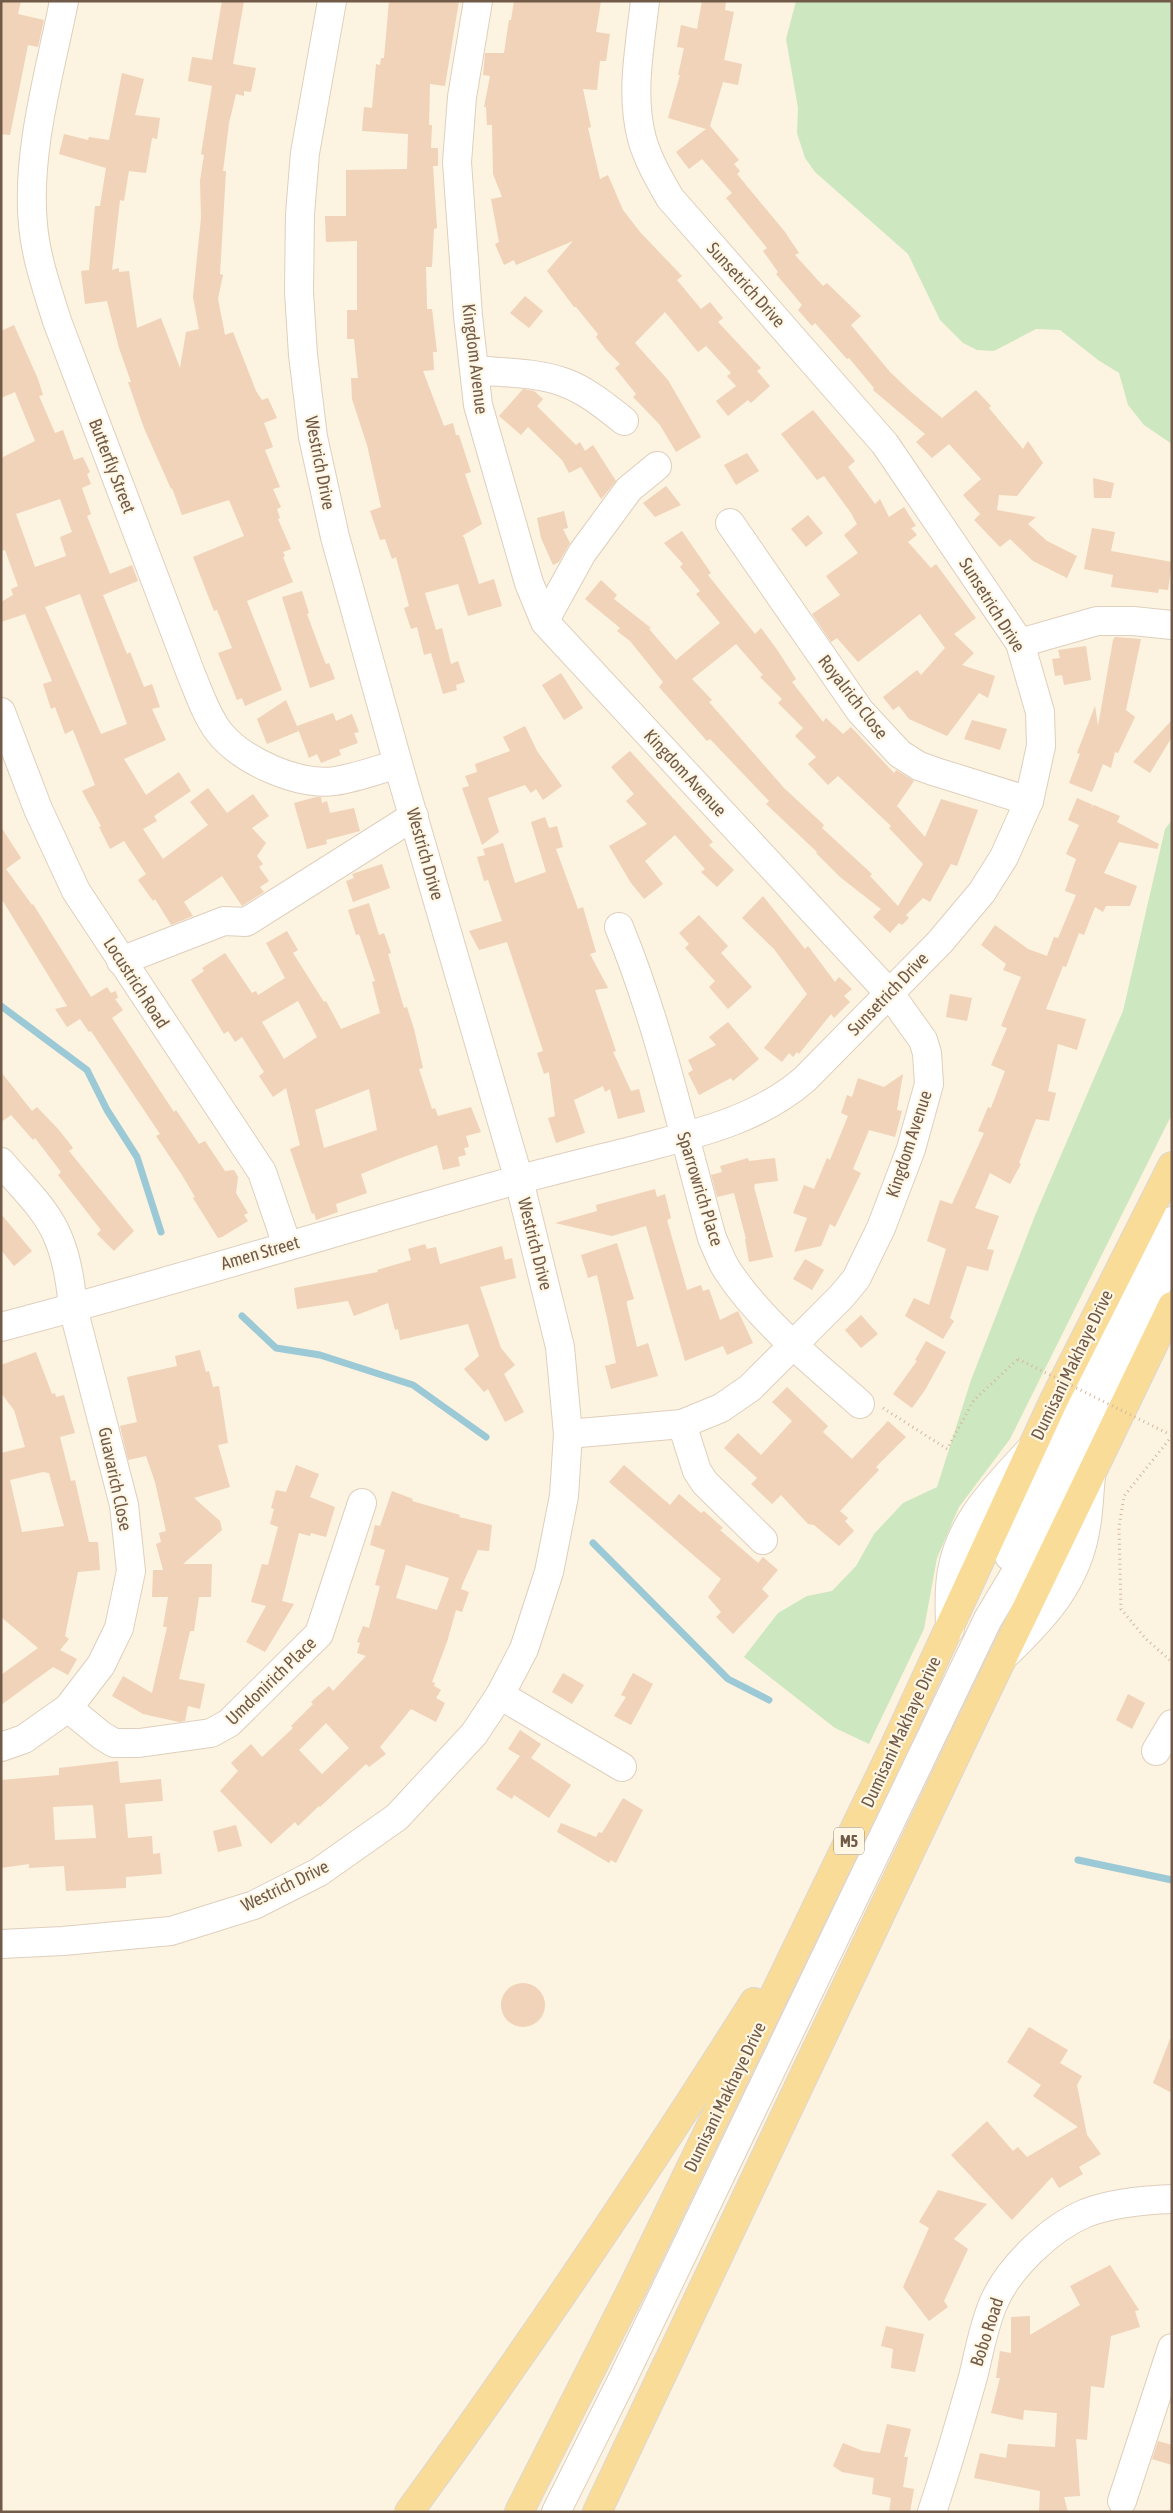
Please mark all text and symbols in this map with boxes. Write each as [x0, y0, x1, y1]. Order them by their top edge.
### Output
street label: Sunsetrich Drive [703, 238, 790, 331]
street label: Kingdom Avenue [458, 302, 493, 415]
street label: Westrich Drive [301, 415, 340, 511]
street label: Butterfly Street [85, 416, 140, 516]
street label: Sunsetrich Drive [955, 554, 1030, 656]
street label: Royalrich Close [814, 651, 893, 743]
street label: Kingdom Avenue [640, 725, 731, 821]
street label: Westrich Drive [402, 806, 449, 902]
street label: Locustrich Road [99, 933, 174, 1032]
street label: Sunsetrich Drive [843, 948, 932, 1039]
street label: Kingdom Avenue [881, 1088, 936, 1200]
street label: Sparrowrich Place [673, 1129, 728, 1248]
street label: Westrich Drive [514, 1196, 557, 1292]
street label: Amen Street [218, 1231, 302, 1274]
street label: Dumisani Makhaye Drive [1026, 1286, 1117, 1443]
street label: Guavarich Close [94, 1425, 137, 1533]
street label: Umdonirich Place [221, 1632, 320, 1729]
street label: Dumisani Makhaye Drive [856, 1653, 945, 1811]
road number: M5 [834, 1828, 864, 1854]
street label: Westrich Drive [238, 1855, 332, 1916]
street label: Dumisani Makhaye Drive [679, 2018, 770, 2175]
street label: Bobo Road [966, 2295, 1007, 2369]

